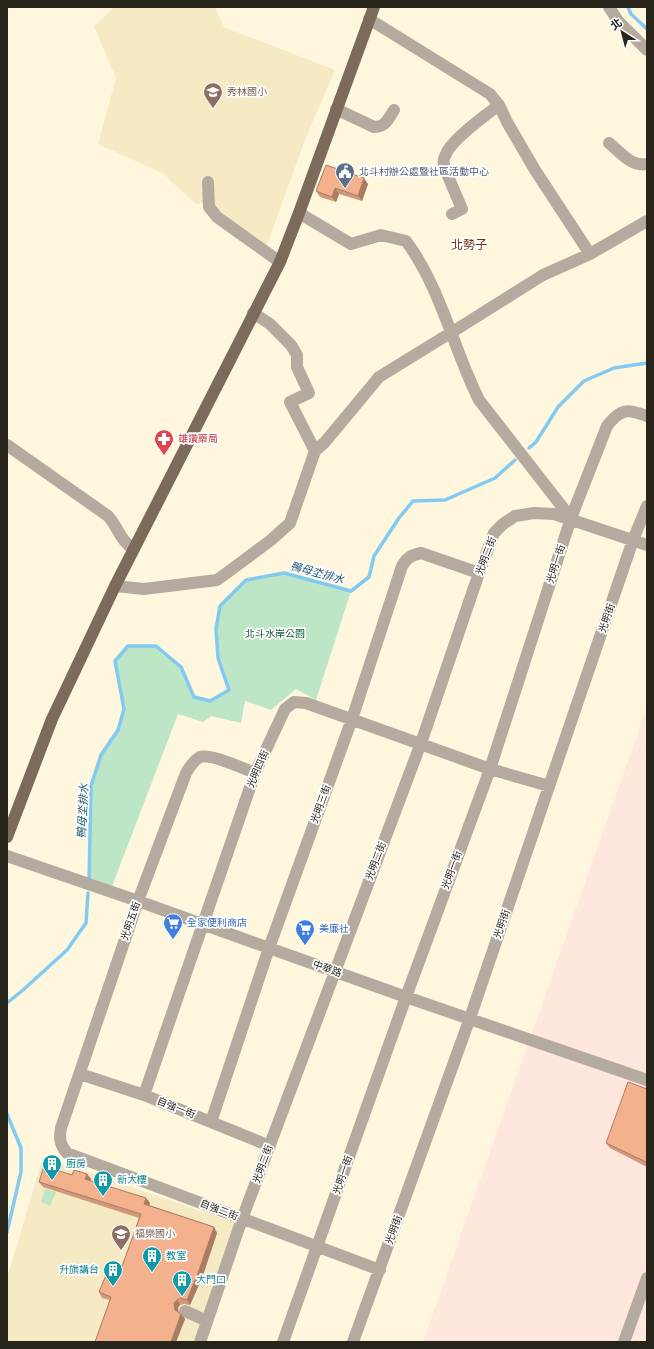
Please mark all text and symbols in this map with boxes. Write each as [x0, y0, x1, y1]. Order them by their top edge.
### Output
north arrow [602, 12, 642, 52]
text: 北 [608, 15, 625, 34]
school or university icon: 秀林國小 [202, 81, 224, 109]
place label: 秀林國小 [227, 85, 267, 99]
public building icon: 北斗村辦公處暨社區活動中心 [334, 161, 356, 189]
place label: 北斗村辦公處暨社區活動中心 [359, 165, 489, 179]
district label: 北勢子 [451, 237, 487, 253]
pharmacy icon: 雄讚藥局 [153, 428, 175, 456]
place label: 雄讚藥局 [178, 432, 218, 446]
street label: 光明二街 [472, 535, 500, 577]
street label: 光明一街 [543, 543, 569, 585]
water label: 鴨母坔排水 [288, 559, 346, 588]
street label: 光明街 [595, 602, 619, 634]
park label: 北斗水岸公園 [245, 627, 305, 641]
street label: 光明四街 [244, 748, 272, 790]
water label: 鴨母坔排水 [74, 782, 92, 839]
street label: 光明三街 [308, 783, 334, 825]
street label: 光明二街 [362, 840, 390, 882]
street label: 光明一街 [439, 849, 465, 891]
street label: 光明五街 [118, 900, 144, 942]
street label: 光明街 [490, 908, 514, 940]
supermarket icon: 全家便利商店 [162, 912, 184, 940]
place label: 全家便利商店 [187, 916, 247, 930]
supermarket icon: 美廉社 [294, 918, 316, 946]
place label: 美廉社 [319, 922, 349, 936]
street label: 中華路 [311, 957, 343, 981]
street label: 自強一街 [155, 1094, 197, 1122]
street label: 光明二街 [250, 1143, 276, 1185]
building icon: 廚房 [41, 1153, 63, 1181]
street label: 光明一街 [330, 1154, 356, 1196]
place label: 廚房 [66, 1157, 86, 1171]
building icon: 新大樓 [92, 1169, 114, 1197]
place label: 新大樓 [117, 1173, 147, 1187]
street label: 自強二街 [198, 1196, 240, 1224]
street label: 光明街 [382, 1214, 406, 1246]
school or university icon: 福樂國小 [110, 1223, 132, 1251]
place label: 福樂國小 [135, 1227, 175, 1241]
building icon: 教室 [141, 1245, 163, 1273]
place label: 教室 [166, 1249, 186, 1263]
building icon: 升旗講台 [102, 1259, 124, 1287]
place label: 升旗講台 [59, 1263, 99, 1277]
building icon: 大門口 [171, 1269, 193, 1297]
place label: 大門口 [196, 1273, 226, 1287]

